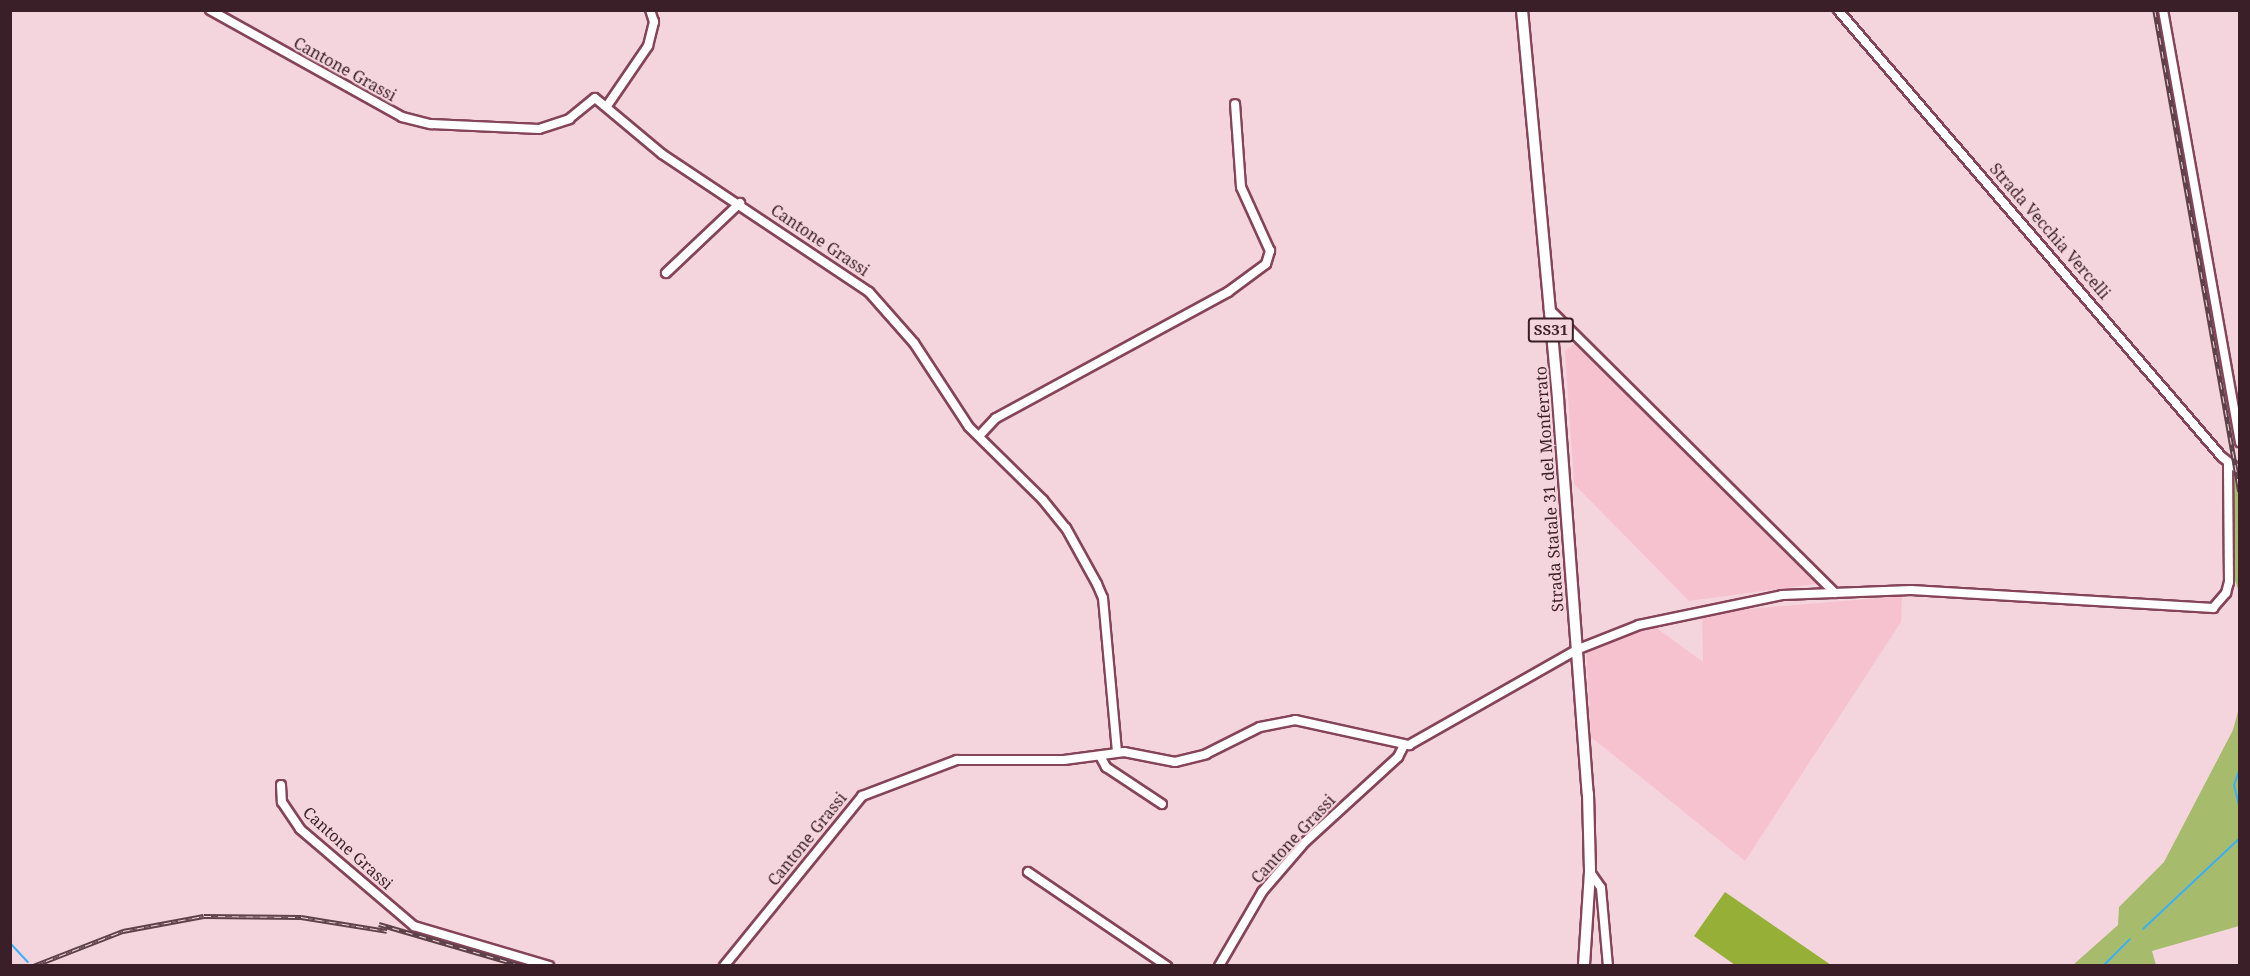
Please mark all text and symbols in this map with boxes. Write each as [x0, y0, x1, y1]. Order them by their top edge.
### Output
street label: Cantone Grassi [290, 33, 400, 105]
street label: Strada Vecchia Vercelli [1986, 159, 2114, 303]
street label: Cantone Grassi [767, 200, 873, 280]
road number: SS31 [1527, 318, 1575, 342]
street label: Strada Statale 31 del Monferrato [1531, 365, 1567, 613]
street label: Cantone Grassi [764, 789, 850, 889]
street label: Cantone Grassi [1247, 791, 1339, 887]
street label: Cantone Grassi [299, 803, 397, 893]

